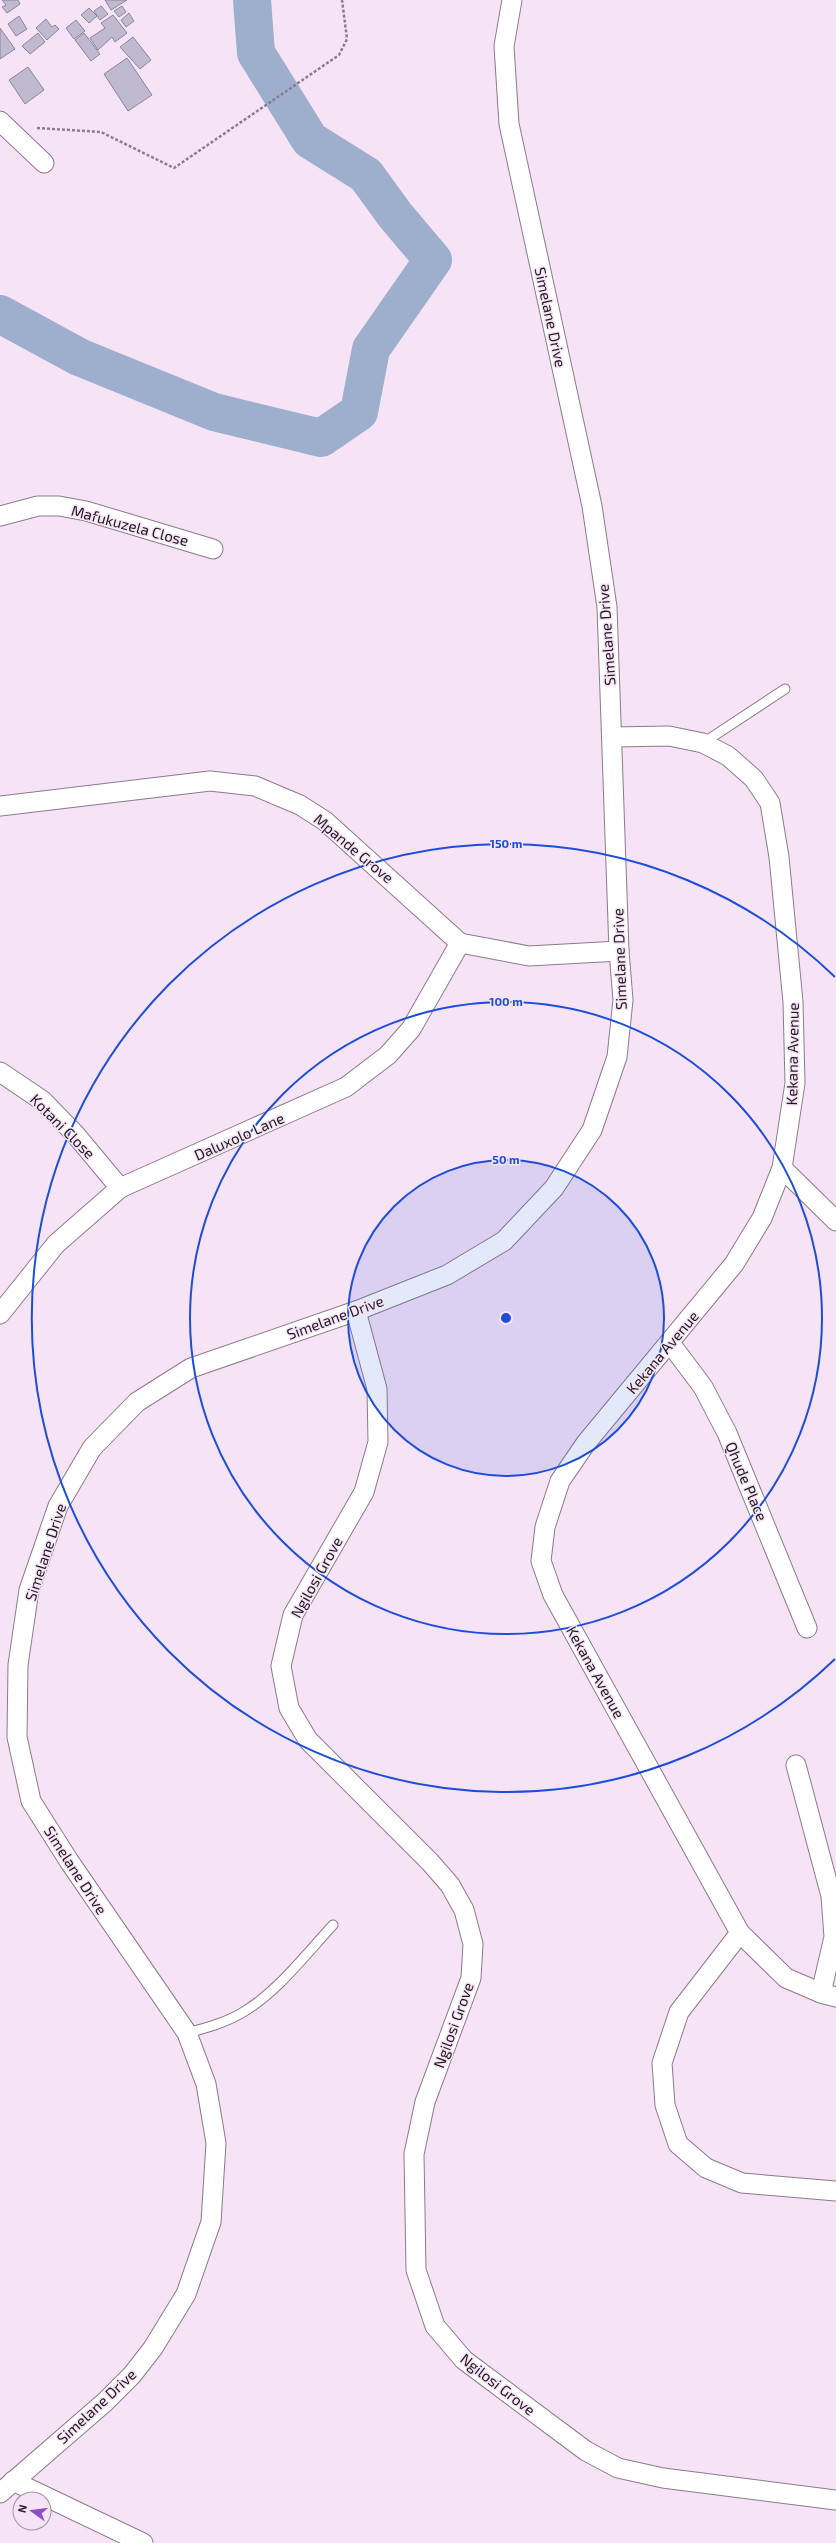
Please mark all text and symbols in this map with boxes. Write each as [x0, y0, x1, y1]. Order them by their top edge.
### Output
street label: Simelane Drive [532, 265, 570, 369]
street label: Mafukuzela Close [69, 501, 191, 549]
street label: Simelane Drive [593, 584, 619, 686]
street label: Mpande Grove [311, 809, 397, 887]
text: 150 m [490, 836, 522, 850]
street label: Simelane Drive [608, 908, 630, 1010]
text: 100 m [489, 994, 523, 1008]
street label: Kekana Avenue [782, 1002, 802, 1106]
street label: Kotani Close [27, 1090, 99, 1162]
street label: Daluxolo Lane [191, 1108, 287, 1164]
text: 50 m [492, 1152, 520, 1166]
street label: Simelane Drive [284, 1291, 386, 1343]
street label: Kekana Avenue [622, 1307, 702, 1397]
centre of rings [499, 1311, 513, 1325]
street label: Qhude Place [721, 1439, 772, 1524]
street label: Simelane Drive [21, 1501, 69, 1603]
street label: Ngilosi Grove [286, 1533, 346, 1621]
street label: Kekana Avenue [563, 1623, 629, 1721]
street label: Simelane Drive [41, 1822, 111, 1918]
street label: Ngilosi Grove [429, 1980, 477, 2070]
street label: Ngilosi Grove [457, 2349, 539, 2419]
street label: Simelane Drive [53, 2365, 139, 2447]
north arrow [12, 2491, 52, 2531]
text: N [15, 2503, 29, 2514]

